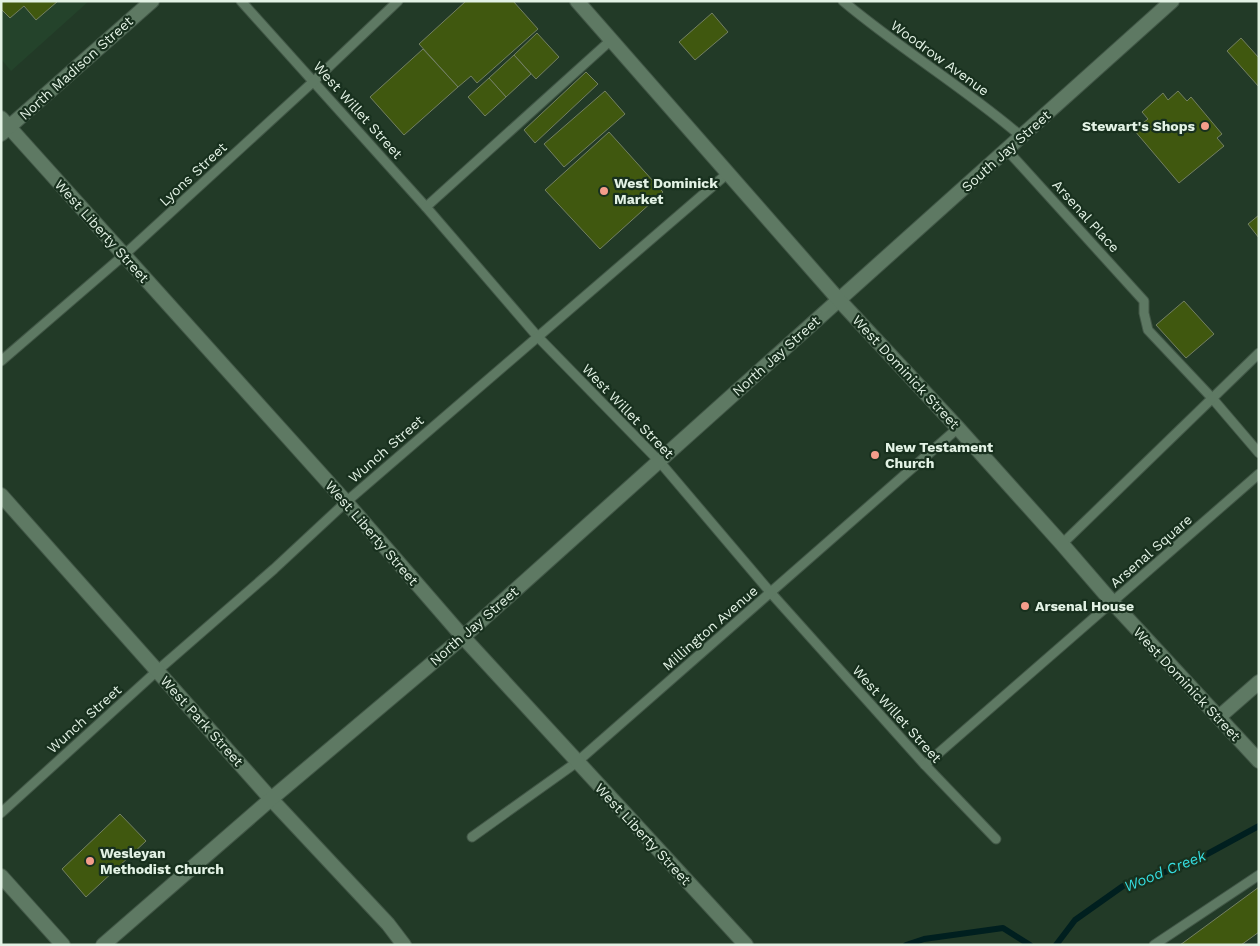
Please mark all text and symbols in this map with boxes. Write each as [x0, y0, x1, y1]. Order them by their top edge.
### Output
street label: North Madison Street [16, 13, 136, 123]
street label: Woodrow Avenue [888, 17, 992, 99]
street label: West Willet Street [310, 58, 406, 162]
street label: South Jay Street [958, 107, 1054, 195]
place label: Stewart's Shops [1082, 118, 1196, 134]
marker: Stewart's Shops [1199, 120, 1211, 132]
street label: Lyons Street [156, 139, 230, 209]
place label: West Dominick Market [614, 175, 718, 207]
street label: West Liberty Street [52, 176, 153, 286]
street label: Arsenal Place [1049, 176, 1123, 256]
marker: West Dominick Market [598, 185, 610, 197]
street label: West Dominick Street [849, 312, 963, 432]
street label: North Jay Street [729, 313, 823, 399]
street label: West Willet Street [579, 360, 677, 462]
street label: Wunch Street [345, 412, 427, 486]
place label: New Testament Church [885, 439, 993, 471]
marker: New Testament Church [869, 449, 881, 461]
street label: West Liberty Street [322, 478, 422, 589]
street label: Arsenal Square [1107, 511, 1195, 591]
street label: Millington Avenue [659, 582, 761, 674]
street label: North Jay Street [427, 583, 522, 669]
place label: Arsenal House [1035, 598, 1134, 614]
marker: Arsenal House [1019, 600, 1031, 612]
street label: West Dominick Street [1130, 624, 1244, 744]
street label: West Willet Street [849, 662, 945, 766]
street label: West Park Street [157, 673, 247, 769]
street label: Wunch Street [44, 682, 124, 756]
street label: West Liberty Street [592, 780, 694, 888]
place label: Wesleyan Methodist Church [100, 845, 224, 877]
water label: Wood Creek [1121, 846, 1209, 896]
marker: Wesleyan Methodist Church [84, 855, 96, 867]

